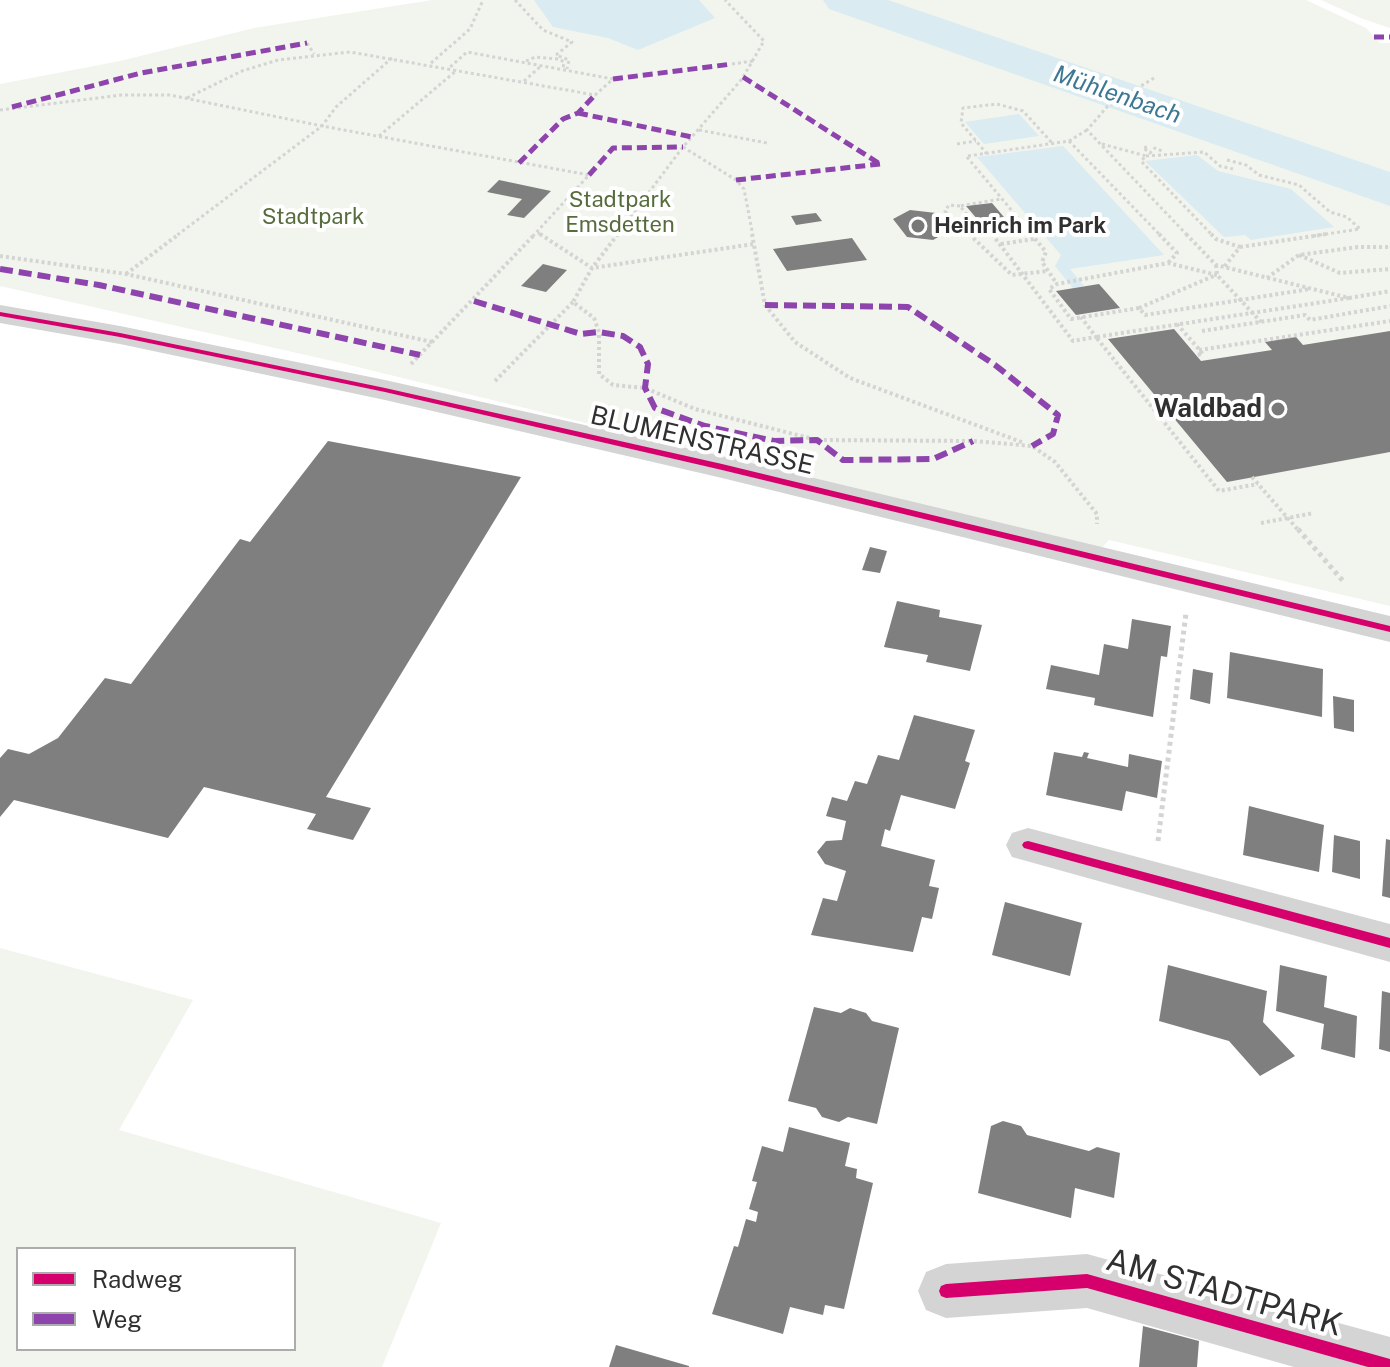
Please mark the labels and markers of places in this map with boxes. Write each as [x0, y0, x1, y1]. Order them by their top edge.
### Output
place label: Heinrich im Park [934, 213, 1106, 239]
marker: Heinrich im Park [909, 217, 927, 235]
place label: Waldbad [1153, 393, 1262, 425]
marker: Waldbad [1269, 400, 1287, 418]

